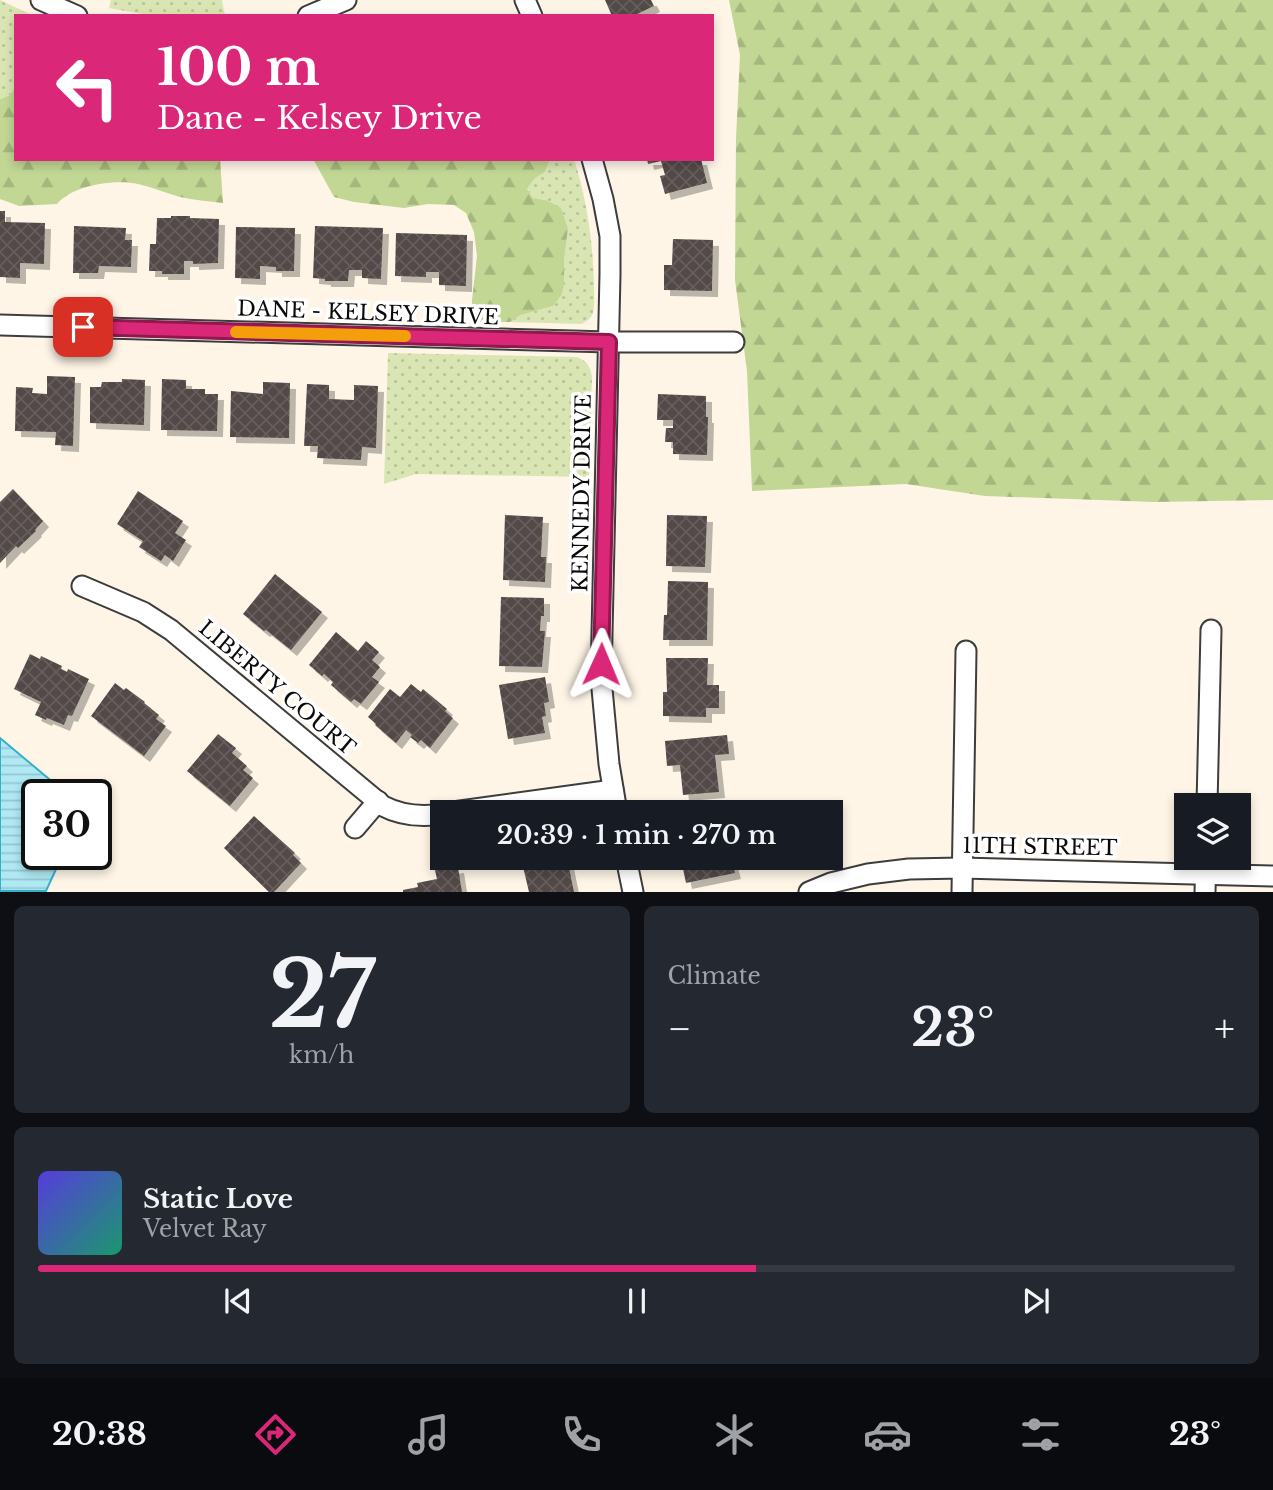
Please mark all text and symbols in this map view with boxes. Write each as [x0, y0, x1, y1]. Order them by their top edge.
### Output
text: 100 m [157, 37, 320, 98]
icon: left [42, 42, 133, 133]
text: Dane - Kelsey Drive [157, 98, 482, 138]
street label: DANE - KELSEY DRIVE [237, 295, 499, 331]
pin [53, 297, 113, 357]
icon: arrive [64, 308, 102, 346]
street label: KENNEDY DRIVE [567, 394, 597, 592]
street label: LIBERTY COURT [194, 615, 361, 761]
position arrow [564, 627, 638, 701]
speed limit sign: 30 [21, 779, 112, 870]
map controls [1174, 793, 1251, 870]
button: layers [1174, 793, 1251, 870]
text: 20:39 · 1 min · 270 m [497, 819, 776, 851]
street label: 11TH STREET [962, 833, 1118, 861]
text: 27 [269, 939, 375, 1052]
text: Climate [668, 962, 761, 990]
text: 23° [911, 996, 995, 1060]
text: − [668, 1005, 692, 1052]
text: + [1214, 1005, 1235, 1052]
text: km/h [289, 1041, 354, 1069]
text: Static Love [143, 1183, 293, 1215]
text: Velvet Ray [143, 1215, 267, 1243]
icon: previous [219, 1282, 257, 1320]
icon: pause [618, 1282, 656, 1320]
icon: next [1017, 1282, 1055, 1320]
icon: directions [251, 1410, 300, 1459]
icon: music [404, 1410, 453, 1459]
icon: phone [557, 1410, 606, 1459]
icon: climate [710, 1410, 759, 1459]
icon: car [863, 1410, 912, 1459]
icon: filters [1016, 1410, 1065, 1459]
text: 20:38 [52, 1414, 147, 1454]
text: 23° [1169, 1414, 1221, 1454]

